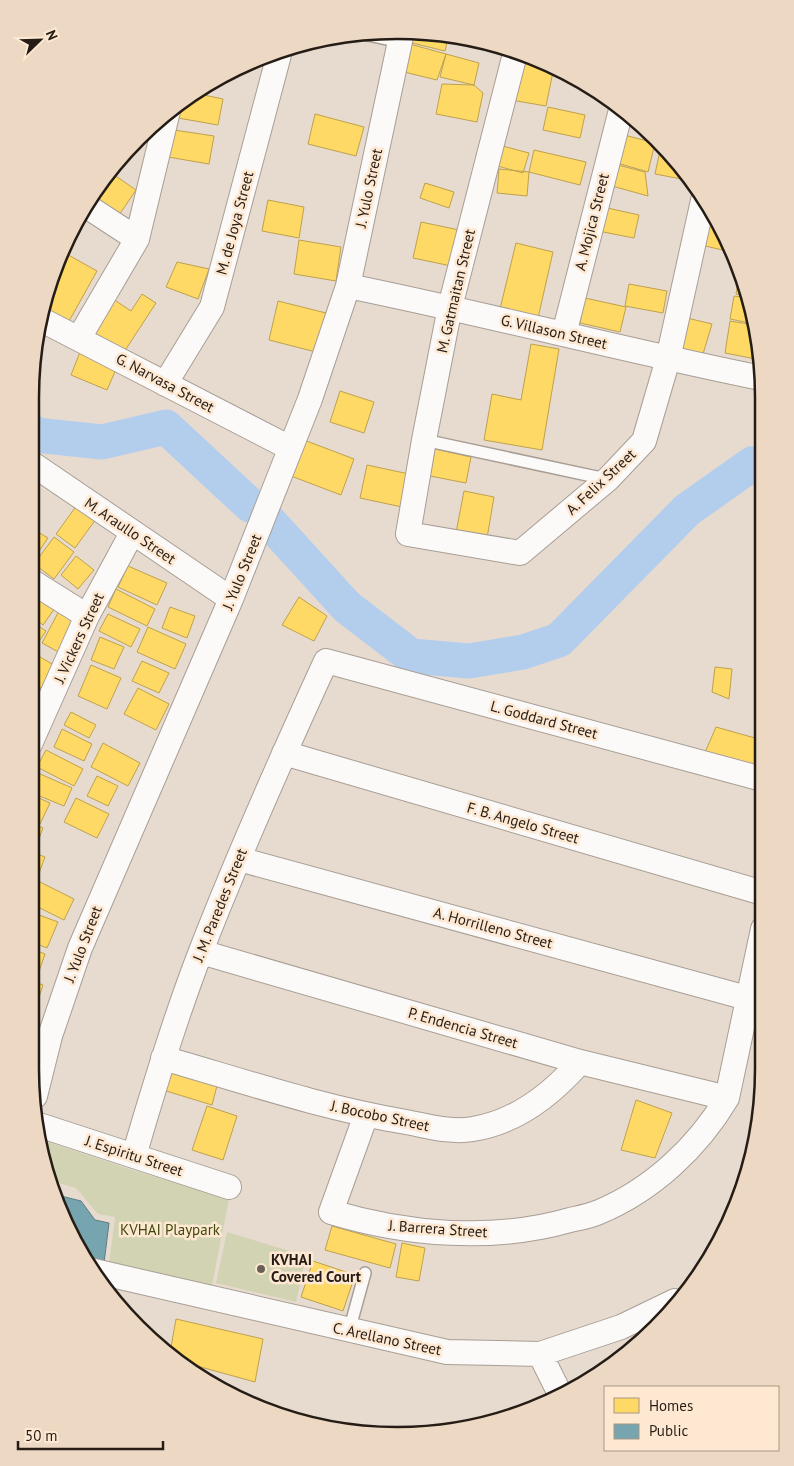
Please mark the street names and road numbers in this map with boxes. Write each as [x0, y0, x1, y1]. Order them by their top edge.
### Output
street label: J. Yulo Street [351, 147, 386, 230]
street label: M. de Joya Street [212, 169, 257, 277]
street label: A. Mojica Street [570, 171, 613, 273]
street label: M. Gatmaitan Street [432, 227, 479, 355]
street label: G. Villason Street [499, 310, 609, 353]
street label: G. Narvasa Street [113, 349, 218, 416]
street label: A. Felix Street [562, 444, 640, 519]
street label: M. Araullo Street [81, 493, 180, 568]
street label: J. Yulo Street [217, 531, 265, 613]
street label: J. Vickers Street [49, 590, 108, 687]
street label: L. Goddard Street [488, 696, 600, 743]
street label: F. B. Angelo Street [465, 797, 581, 848]
street label: J. M. Paredes Street [188, 845, 251, 965]
street label: A. Horrilleno Street [432, 902, 555, 953]
street label: J. Yulo Street [59, 903, 106, 986]
street label: P. Endencia Street [406, 1003, 520, 1052]
street label: J. Bocobo Street [328, 1096, 431, 1135]
street label: J. Espiritu Street [82, 1130, 185, 1180]
street label: J. Barrera Street [387, 1215, 488, 1241]
street label: C. Arellano Street [331, 1318, 443, 1359]

